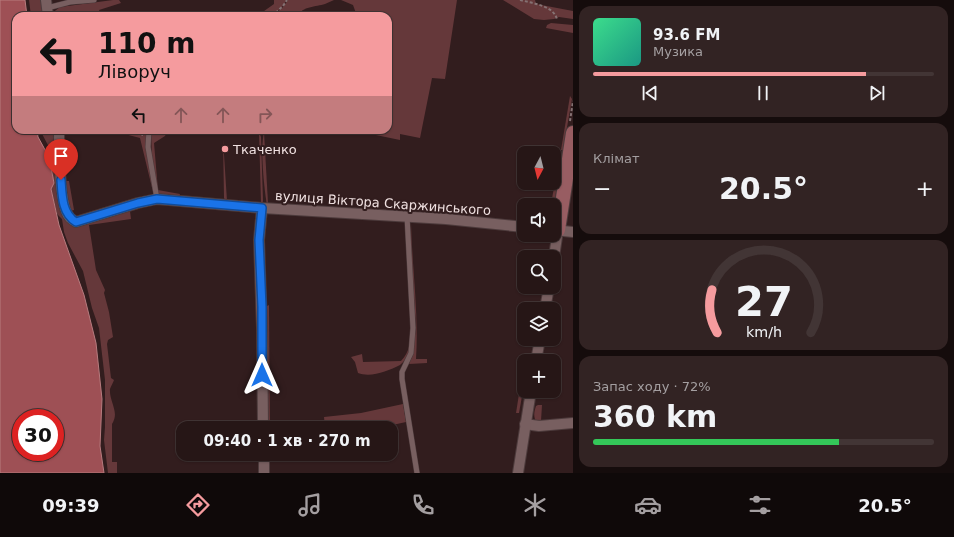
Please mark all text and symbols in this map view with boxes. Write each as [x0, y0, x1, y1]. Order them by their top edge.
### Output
text: 93.6 FM [653, 26, 720, 44]
text: 110 m [98, 27, 195, 60]
icon: left [32, 28, 84, 80]
text: Музика [653, 44, 703, 59]
text: Ліворуч [98, 61, 171, 82]
icon: previous [639, 82, 661, 104]
icon: pause [752, 82, 774, 104]
icon: next [866, 82, 888, 104]
icon: left [128, 104, 150, 126]
icon: ahead [170, 104, 192, 126]
icon: ahead [212, 104, 234, 126]
icon: right [254, 104, 276, 126]
pin [44, 139, 78, 180]
place label: Ткаченко [232, 142, 297, 157]
marker: Ткаченко [220, 144, 230, 154]
icon: arrive [50, 145, 72, 167]
north arrow [517, 146, 561, 190]
map controls [517, 146, 561, 398]
text: Клімат [593, 151, 640, 166]
text: 20.5° [719, 171, 808, 206]
text: − [593, 176, 611, 201]
text: + [916, 176, 934, 201]
street label: вулиця Віктора Скаржинського [275, 188, 491, 218]
button: sound [517, 198, 561, 242]
button: search [517, 250, 561, 294]
text: 27 [735, 277, 792, 326]
button: layers [517, 302, 561, 346]
text: km/h [745, 323, 782, 339]
position arrow [241, 354, 283, 396]
button: + [517, 354, 561, 398]
text: Запас ходу · 72% [593, 379, 711, 394]
text: 360 km [593, 399, 717, 434]
speed limit sign: 30 [12, 409, 64, 461]
text: 09:40 · 1 хв · 270 m [203, 432, 371, 450]
icon: directions [184, 491, 212, 519]
icon: music [296, 491, 324, 519]
icon: phone [409, 491, 437, 519]
icon: climate [521, 491, 549, 519]
icon: car [634, 491, 662, 519]
icon: filters [746, 491, 774, 519]
text: 09:39 [42, 495, 100, 516]
text: 20.5° [858, 495, 912, 516]

